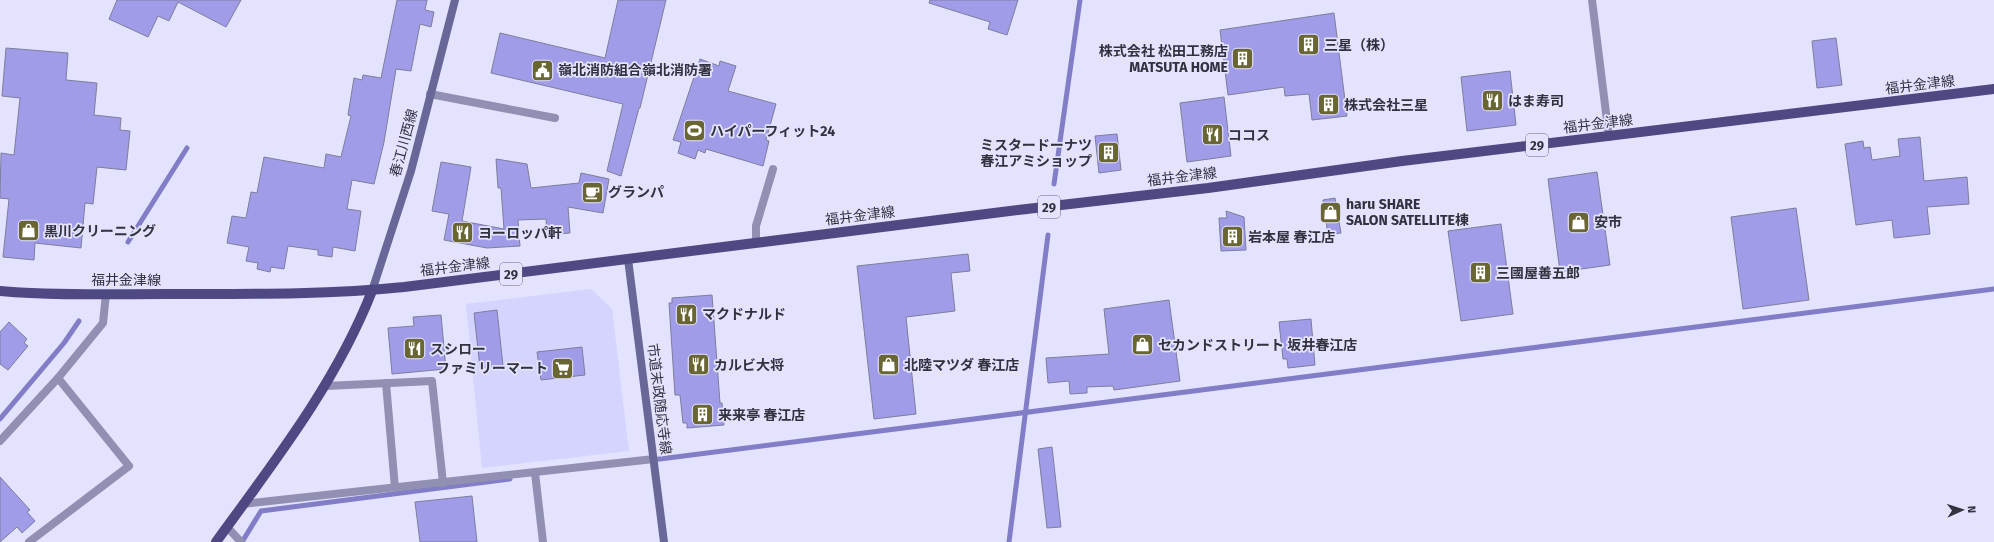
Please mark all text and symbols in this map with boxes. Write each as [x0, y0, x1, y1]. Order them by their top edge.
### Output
building icon: 三星（株） [1296, 32, 1322, 58]
place label: 三星（株） [1324, 37, 1394, 54]
place label: 株式会社 松田工務店 MATSUTA HOME [1099, 43, 1228, 76]
building icon: 株式会社 松田工務店 MATSUTA HOME [1230, 46, 1256, 72]
public building icon: 嶺北消防組合嶺北消防署 [529, 57, 555, 83]
place label: 嶺北消防組合嶺北消防署 [558, 62, 712, 79]
street label: 福井金津線 [1884, 72, 1956, 98]
restaurant icon: はま寿司 [1480, 88, 1506, 114]
building icon: 株式会社三星 [1315, 92, 1341, 118]
place label: はま寿司 [1508, 93, 1564, 110]
place label: 株式会社三星 [1344, 97, 1428, 114]
street label: 春江川西線 [387, 107, 421, 179]
street label: 福井金津線 [1562, 111, 1634, 137]
sports icon: ハイパーフィット24 [681, 118, 707, 144]
restaurant icon: ココス [1199, 122, 1225, 148]
place label: ハイパーフィット24 [710, 123, 835, 140]
place label: ココス [1228, 127, 1270, 144]
road number: 29 [1526, 134, 1548, 156]
place label: ミスタードーナツ 春江アミショップ [980, 137, 1092, 170]
building icon: ミスタードーナツ 春江アミショップ [1095, 140, 1121, 166]
street label: 福井金津線 [1146, 164, 1218, 190]
cafe icon: グランパ [580, 179, 606, 205]
place label: グランパ [608, 184, 664, 201]
road number: 29 [1038, 196, 1060, 218]
place label: haru SHARE SALON SATELLITE棟 [1346, 196, 1469, 229]
shop icon: haru SHARE SALON SATELLITE棟 [1318, 199, 1344, 225]
street label: 福井金津線 [824, 203, 896, 229]
shop icon: 安市 [1566, 209, 1592, 235]
place label: 安市 [1594, 214, 1622, 231]
shop icon: 黒川クリーニング [15, 218, 41, 244]
restaurant icon: ヨーロッパ軒 [449, 220, 475, 246]
place label: 黒川クリーニング [44, 223, 156, 240]
building icon: 岩本屋 春江店 [1220, 224, 1246, 250]
place label: ヨーロッパ軒 [478, 225, 562, 242]
place label: 岩本屋 春江店 [1248, 229, 1335, 246]
street label: 福井金津線 [419, 254, 491, 280]
building icon: 三國屋善五郎 [1468, 260, 1494, 286]
road number: 29 [500, 263, 522, 285]
place label: 三國屋善五郎 [1496, 265, 1580, 282]
street label: 福井金津線 [91, 272, 161, 289]
restaurant icon: マクドナルド [674, 301, 700, 327]
place label: マクドナルド [702, 306, 786, 323]
shop icon: セカンドストリート 坂井春江店 [1129, 332, 1155, 358]
restaurant icon: スシロー [402, 336, 428, 362]
place label: セカンドストリート 坂井春江店 [1158, 337, 1357, 354]
place label: スシロー [430, 341, 486, 358]
street label: 市道末政随応寺線 [644, 342, 674, 456]
restaurant icon: カルビ大将 [685, 352, 711, 378]
shop icon: 北陸マツダ 春江店 [876, 352, 902, 378]
supermarket icon: ファミリーマート [550, 355, 576, 381]
place label: カルビ大将 [714, 357, 784, 374]
place label: 北陸マツダ 春江店 [904, 357, 1019, 374]
place label: ファミリーマート [436, 360, 548, 377]
building icon: 来来亭 春江店 [690, 402, 716, 428]
place label: 来来亭 春江店 [718, 407, 805, 424]
north arrow [1942, 490, 1982, 530]
text: N [1965, 506, 1978, 513]

